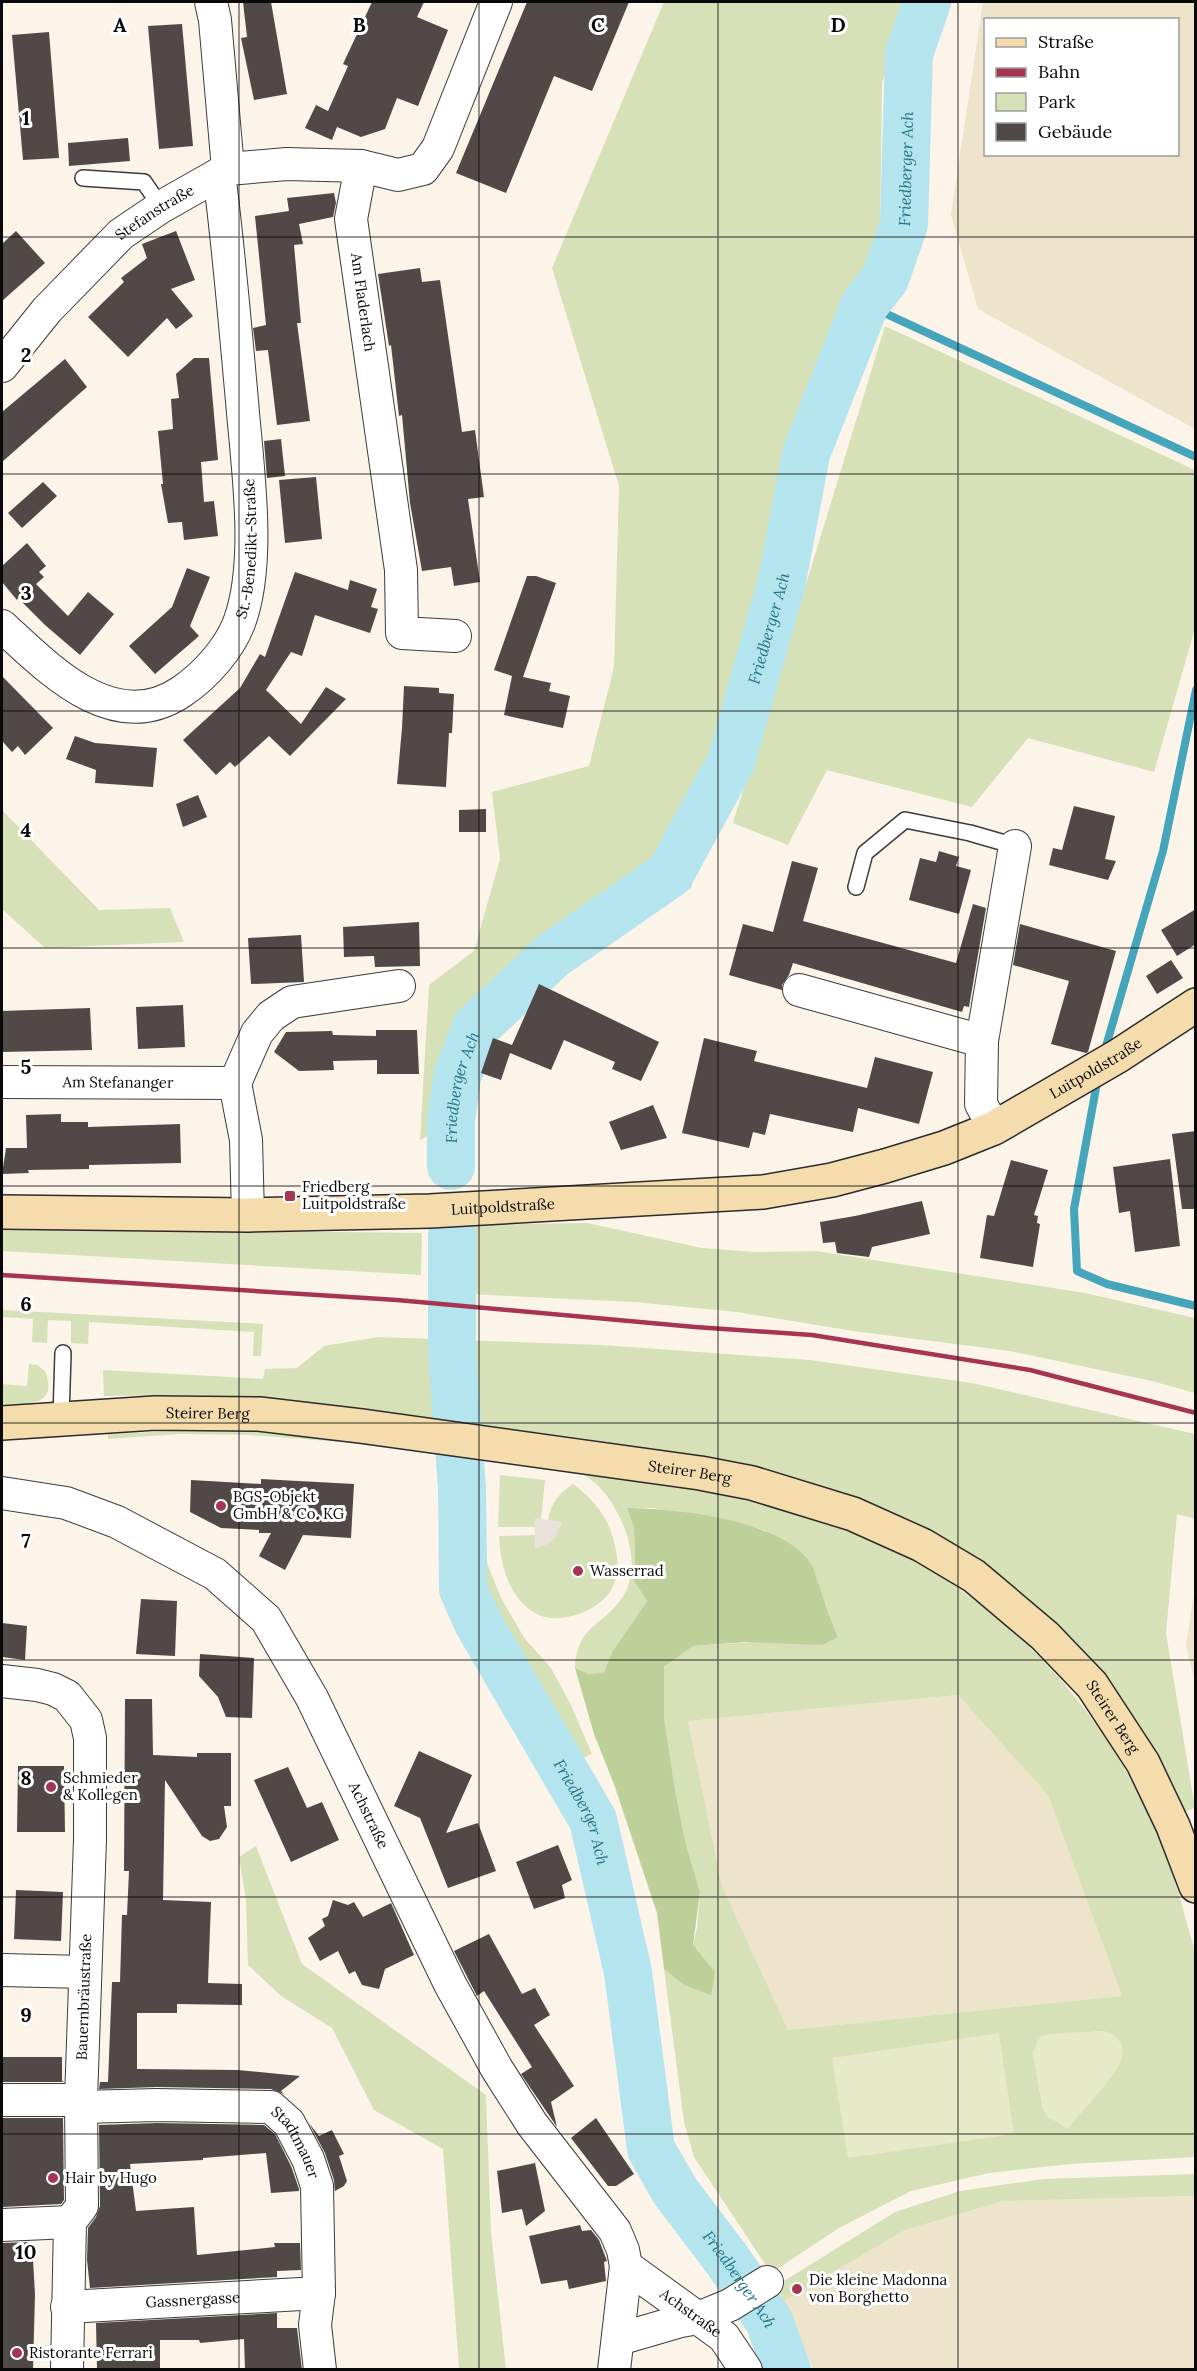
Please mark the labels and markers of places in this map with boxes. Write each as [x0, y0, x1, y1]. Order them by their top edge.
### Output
place label: Friedberg Luitpoldstraße [302, 1177, 406, 1213]
marker: Friedberg Luitpoldstraße [283, 1189, 297, 1203]
place label: BGS-Objekt GmbH & Co. KG [233, 1487, 345, 1523]
marker: BGS-Objekt GmbH & Co. KG [214, 1499, 228, 1513]
place label: Wasserrad [590, 1561, 664, 1580]
marker: Wasserrad [571, 1564, 585, 1578]
place label: Schmieder & Kollegen [63, 1768, 138, 1804]
marker: Schmieder & Kollegen [44, 1780, 58, 1794]
place label: Hair by Hugo [65, 2168, 157, 2187]
marker: Hair by Hugo [46, 2171, 60, 2185]
place label: Die kleine Madonna von Borghetto [809, 2270, 948, 2306]
marker: Die kleine Madonna von Borghetto [790, 2282, 804, 2296]
place label: Ristorante Ferrari [29, 2343, 153, 2362]
marker: Ristorante Ferrari [10, 2346, 24, 2360]

